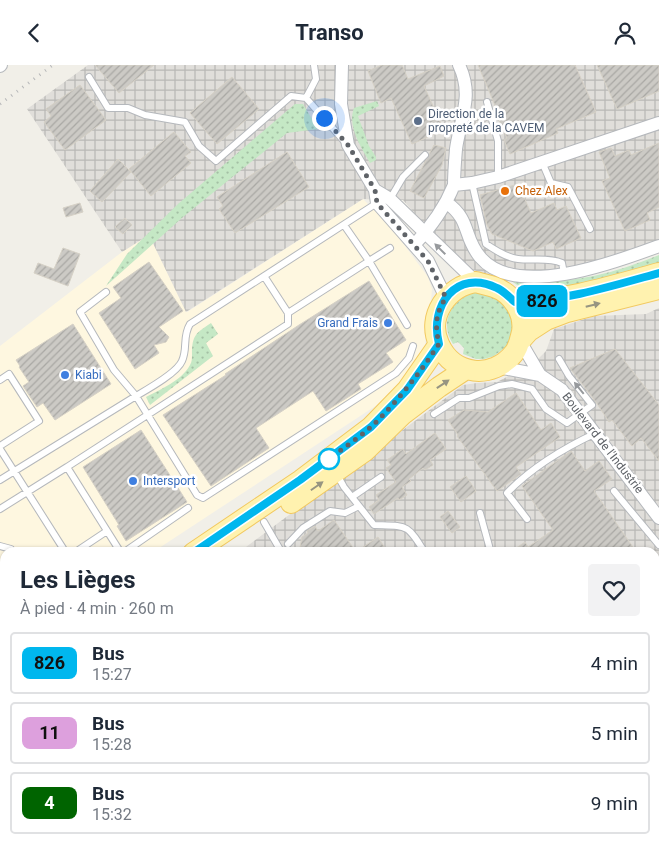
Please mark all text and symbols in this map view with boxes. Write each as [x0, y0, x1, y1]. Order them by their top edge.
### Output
icon: back [20, 19, 48, 47]
icon: person [611, 19, 639, 47]
text: Transo [295, 20, 364, 45]
your location [312, 106, 337, 131]
place label: Direction de la propreté de la CAVEM [428, 107, 544, 135]
marker: Direction de la propreté de la CAVEM [412, 115, 424, 127]
place label: Chez Alex [515, 184, 568, 198]
marker: Chez Alex [499, 185, 511, 197]
one-way arrow [435, 243, 447, 255]
line badge: 826 [513, 285, 571, 317]
text: 826 [527, 290, 557, 311]
one-way arrow [586, 301, 601, 309]
place label: Grand Frais [317, 316, 378, 330]
marker: Grand Frais [382, 317, 394, 329]
place label: Kiabi [75, 368, 102, 382]
marker: Kiabi [59, 369, 71, 381]
one-way arrow [437, 379, 450, 389]
one-way arrow [573, 382, 584, 395]
street label: Boulevard de l'Industrie [559, 390, 647, 496]
unlabelled marker [318, 448, 340, 470]
place label: Intersport [143, 474, 195, 488]
marker: Intersport [127, 475, 139, 487]
one-way arrow [310, 481, 324, 491]
button: heart [588, 564, 640, 616]
text: Les Lièges [20, 566, 136, 594]
text: À pied · 4 min · 260 m [20, 599, 174, 618]
text: Bus [92, 642, 125, 665]
text: 826 [34, 652, 65, 673]
text: 4 min [591, 652, 638, 675]
text: 15:27 [92, 665, 132, 684]
text: Bus [92, 712, 125, 735]
text: 11 [39, 722, 60, 743]
text: 5 min [591, 722, 638, 745]
text: 15:28 [92, 735, 132, 754]
text: Bus [92, 782, 125, 805]
text: 4 [44, 792, 55, 813]
text: 9 min [591, 792, 638, 815]
text: 15:32 [92, 805, 132, 824]

